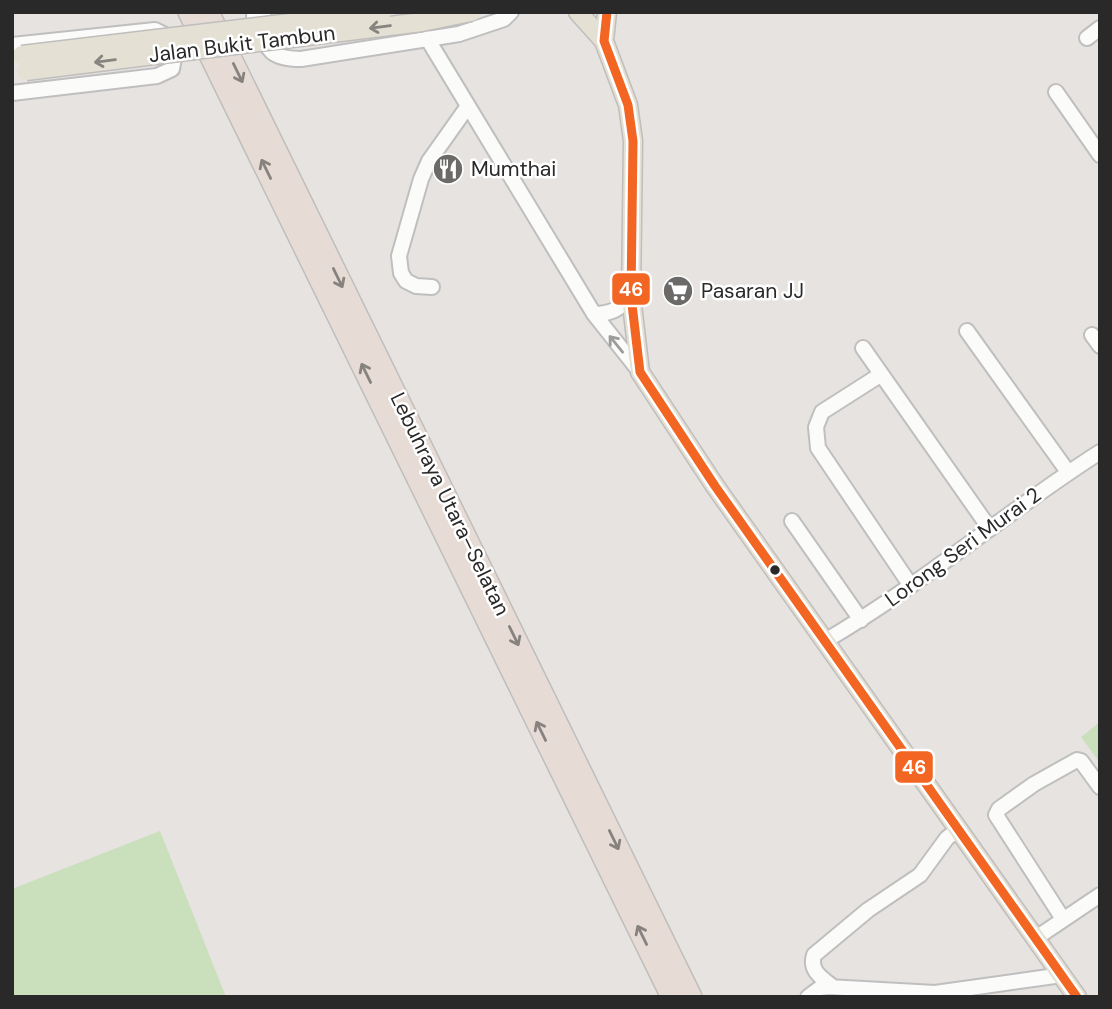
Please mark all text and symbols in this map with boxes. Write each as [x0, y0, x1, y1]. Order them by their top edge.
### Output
street label: Jalan Bukit Tambun [147, 19, 337, 69]
one-way arrow [369, 21, 391, 34]
one-way arrow [94, 54, 117, 67]
one-way arrow [232, 62, 246, 83]
restaurant icon: Mumthai [431, 152, 465, 186]
place label: Mumthai [471, 155, 556, 183]
one-way arrow [259, 159, 272, 180]
one-way arrow [332, 267, 346, 288]
line badge: 46 [611, 272, 651, 306]
supermarket icon: Pasaran JJ [661, 274, 695, 308]
text: 46 [619, 277, 643, 302]
place label: Pasaran JJ [701, 277, 804, 305]
one-way arrow [608, 335, 624, 353]
one-way arrow [358, 363, 372, 384]
street label: Lebuhraya Utara–Selatan [384, 388, 516, 620]
street label: Lorong Seri Murai 2 [879, 481, 1047, 613]
unlabelled marker [768, 563, 782, 577]
one-way arrow [508, 625, 522, 646]
one-way arrow [533, 721, 547, 742]
line badge: 46 [894, 750, 934, 784]
text: 46 [902, 755, 926, 780]
one-way arrow [608, 829, 621, 850]
one-way arrow [634, 925, 648, 946]

